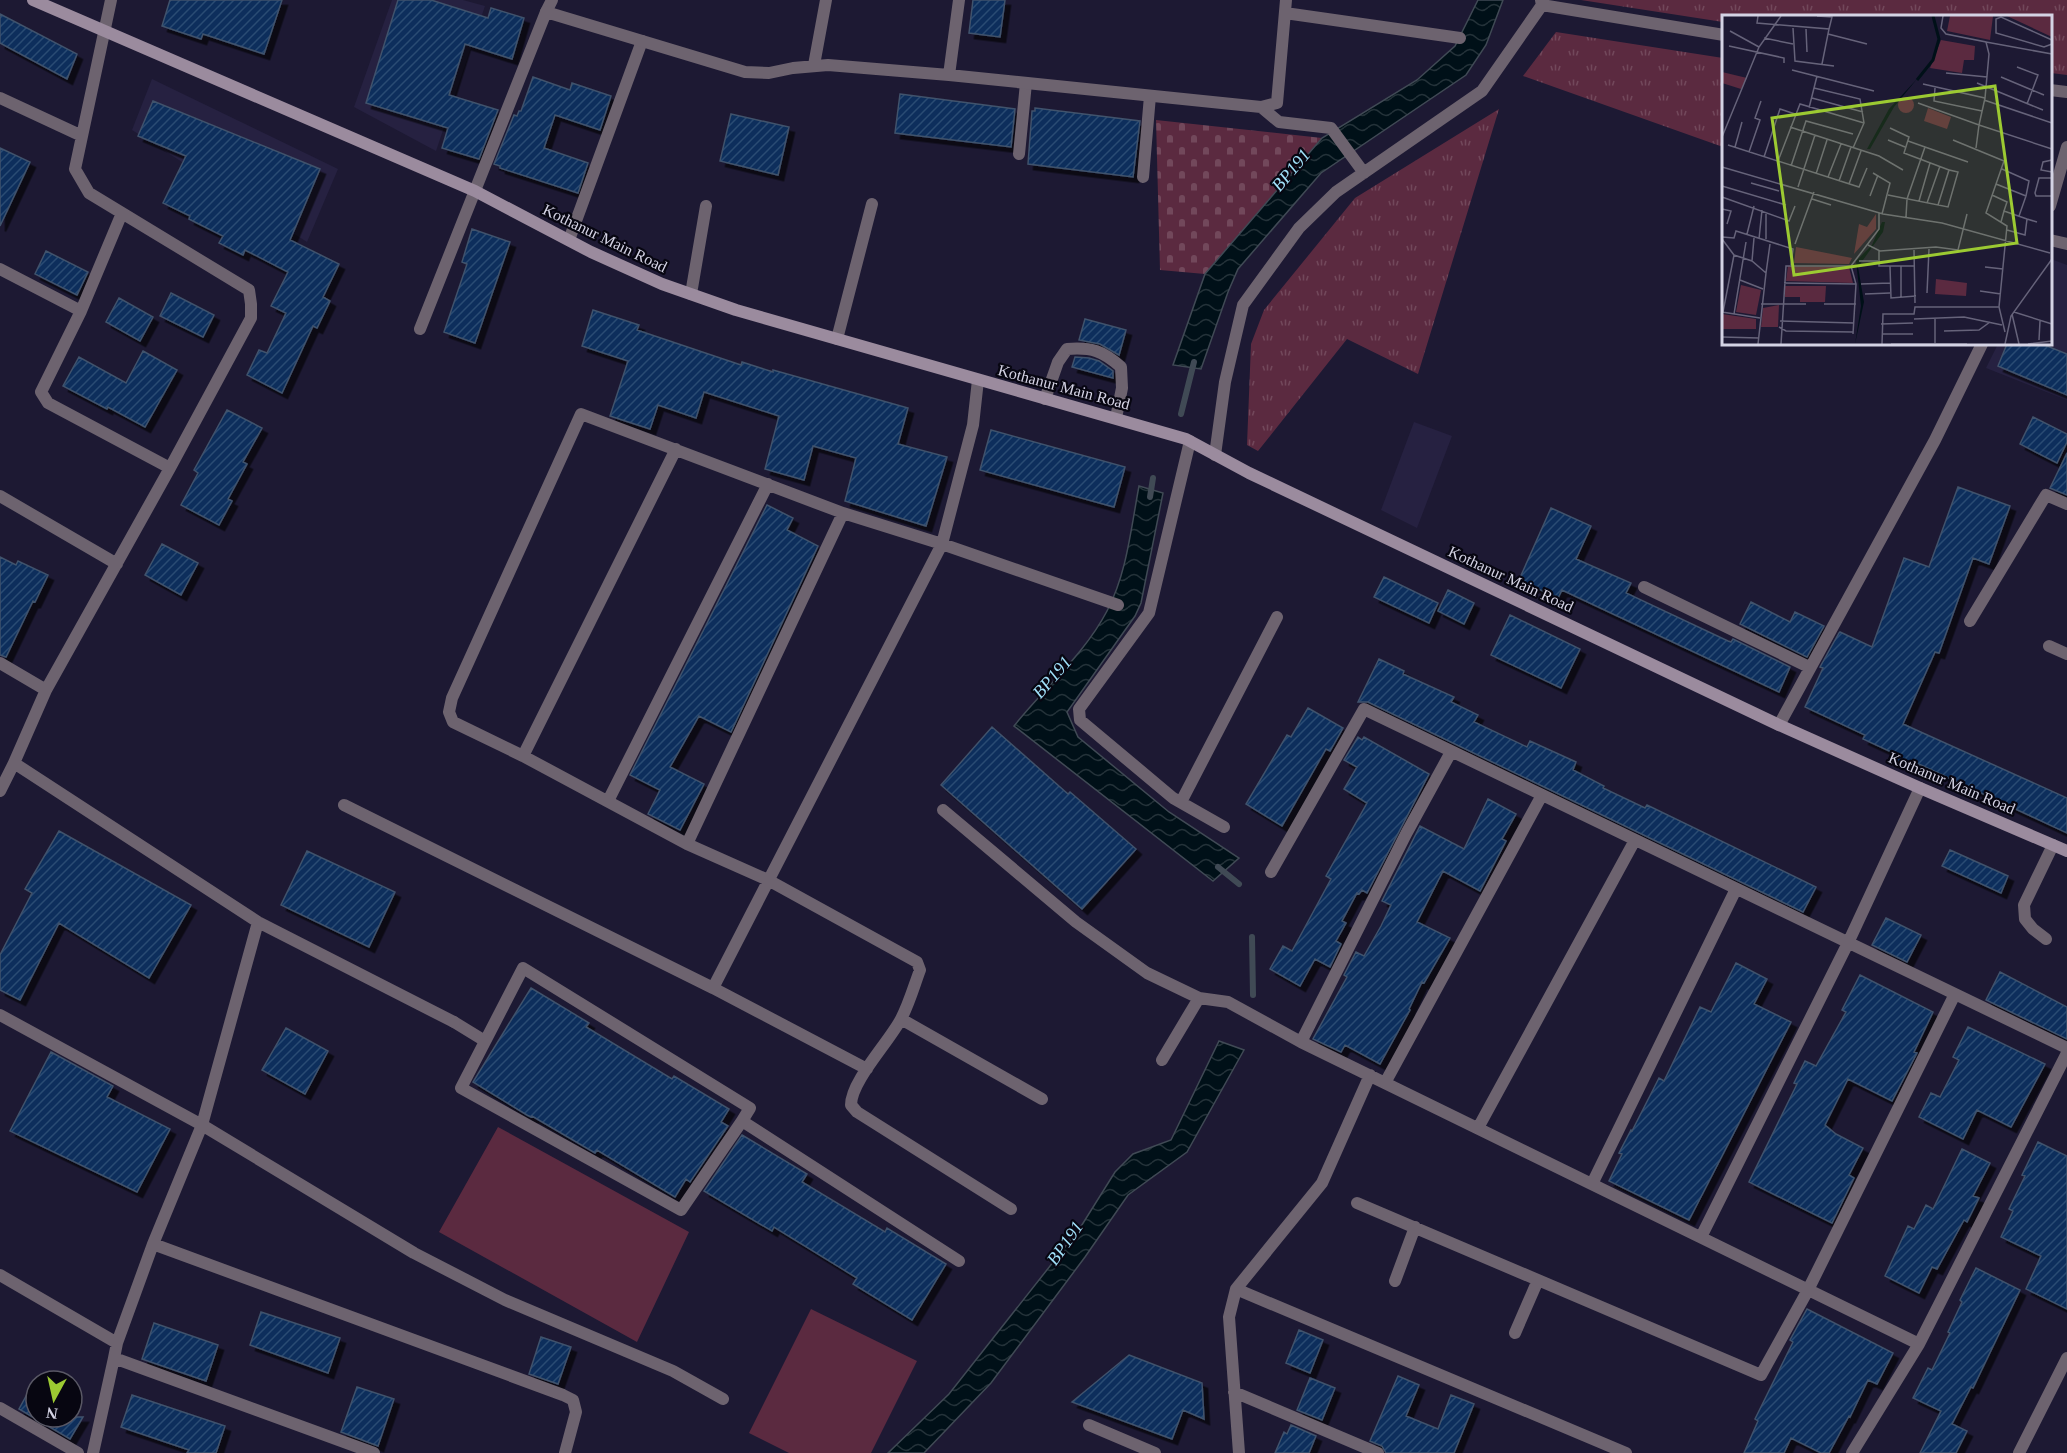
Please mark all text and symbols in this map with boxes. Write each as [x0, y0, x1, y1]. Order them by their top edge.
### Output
inset map [1722, 15, 2052, 345]
water label: BP191 [1268, 145, 1314, 195]
street label: Kothanur Main Road [540, 201, 670, 275]
street label: Kothanur Main Road [996, 361, 1132, 413]
street label: Kothanur Main Road [1446, 543, 1576, 615]
water label: BP191 [1028, 652, 1076, 702]
street label: Kothanur Main Road [1886, 749, 2018, 817]
water label: BP191 [1043, 1217, 1087, 1269]
north arrow [24, 1369, 84, 1429]
text: N [45, 1404, 59, 1423]

